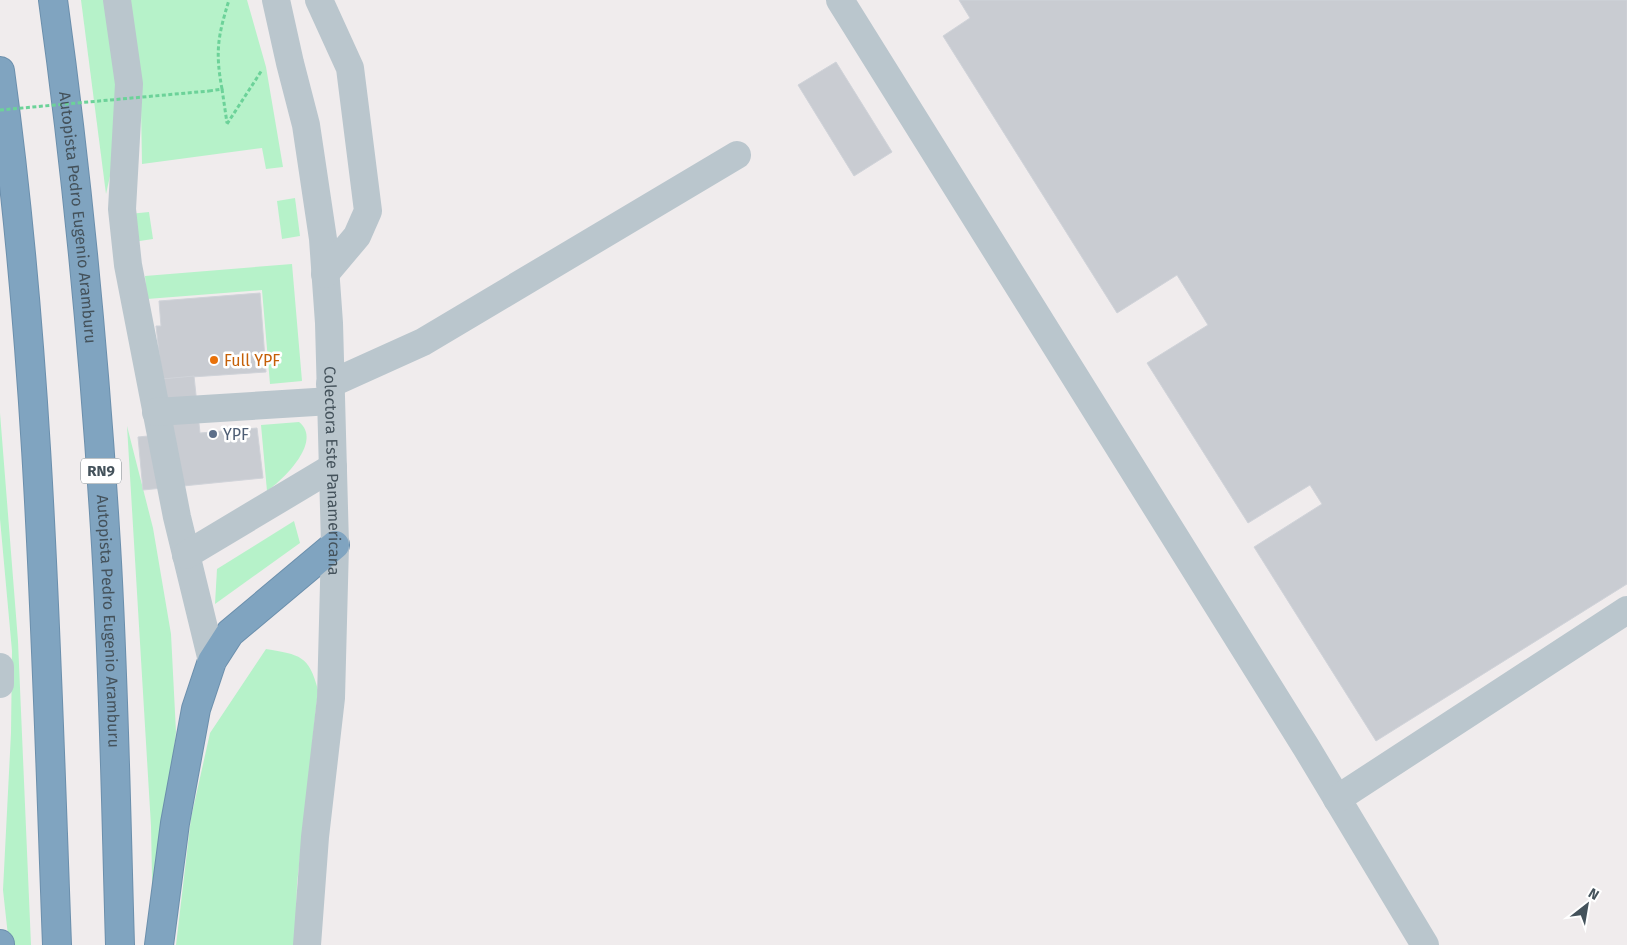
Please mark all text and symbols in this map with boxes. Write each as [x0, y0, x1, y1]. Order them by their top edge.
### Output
street label: Autopista Pedro Eugenio Aramburu [56, 90, 101, 344]
place label: Full YPF [224, 351, 280, 370]
marker: Full YPF [208, 354, 220, 366]
street label: Colectora Este Panamericana [321, 366, 345, 576]
place label: YPF [223, 425, 249, 444]
marker: YPF [207, 428, 219, 440]
road number: RN9 [81, 458, 121, 484]
street label: Autopista Pedro Eugenio Aramburu [93, 494, 124, 748]
north arrow [1562, 880, 1612, 930]
text: N [1585, 885, 1602, 904]

